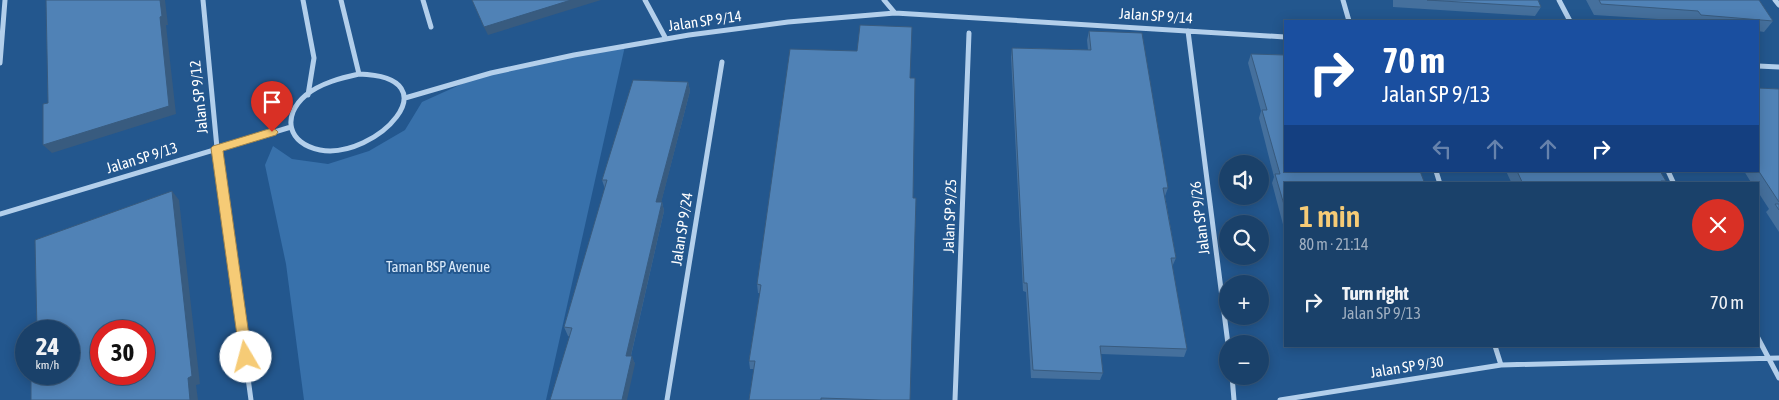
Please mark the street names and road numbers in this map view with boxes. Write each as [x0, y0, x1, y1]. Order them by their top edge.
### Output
street label: Jalan SP 9/14 [1119, 4, 1194, 27]
street label: Jalan SP 9/14 [667, 7, 743, 34]
street label: Jalan SP 9/12 [186, 59, 211, 135]
street label: Jalan SP 9/13 [104, 139, 180, 176]
street label: Jalan SP 9/25 [940, 179, 959, 253]
street label: Jalan SP 9/26 [1187, 180, 1212, 256]
street label: Jalan SP 9/24 [667, 191, 696, 267]
street label: Jalan SP 9/30 [1369, 352, 1445, 381]

